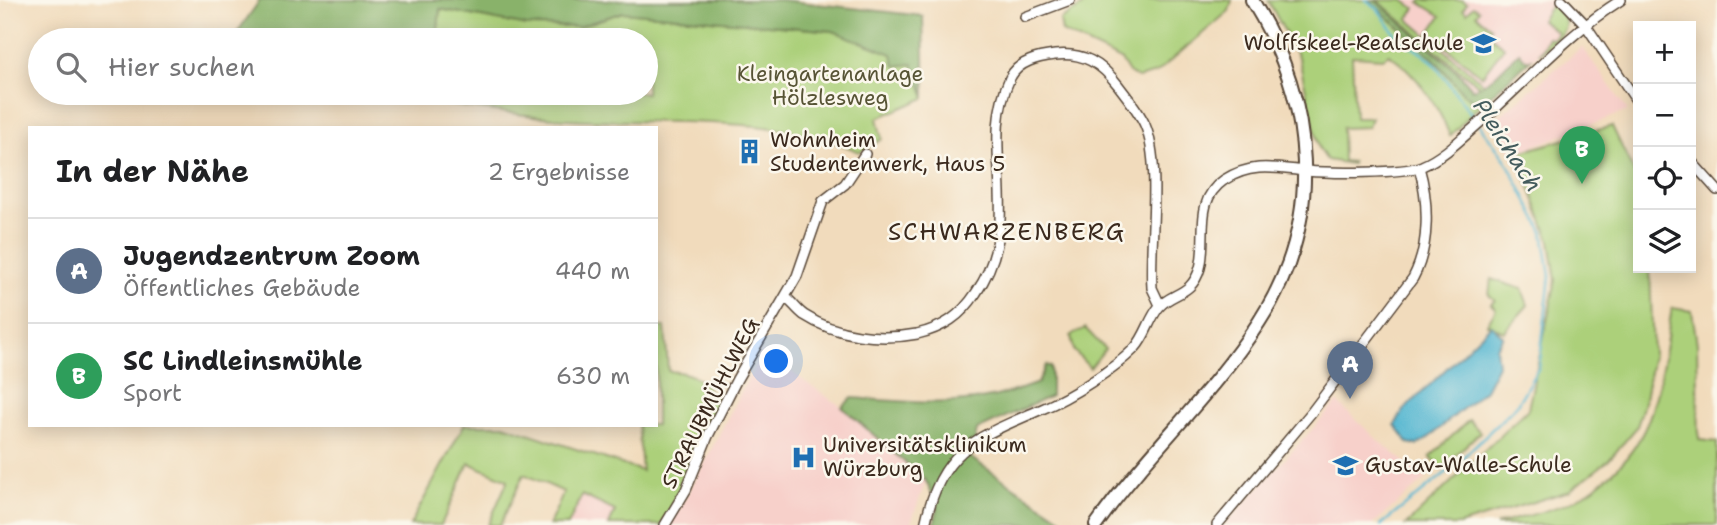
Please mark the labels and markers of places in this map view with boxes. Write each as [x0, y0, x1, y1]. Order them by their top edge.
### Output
place label: Wolffskeel-Realschule [1244, 29, 1464, 57]
school or university icon: Wolffskeel-Realschule [1470, 29, 1498, 57]
place label: Wohnheim Studentenwerk, Haus 5 [770, 126, 1005, 178]
pin: B [1559, 126, 1605, 184]
building icon: Wohnheim Studentenwerk, Haus 5 [736, 138, 764, 166]
pin: A [1327, 341, 1373, 399]
place label: Universitätsklinikum Würzburg [823, 431, 1027, 483]
hospital icon: Universitätsklinikum Würzburg [789, 443, 817, 471]
school or university icon: Gustav-Walle-Schule [1331, 451, 1359, 479]
place label: Gustav-Walle-Schule [1365, 451, 1572, 479]

